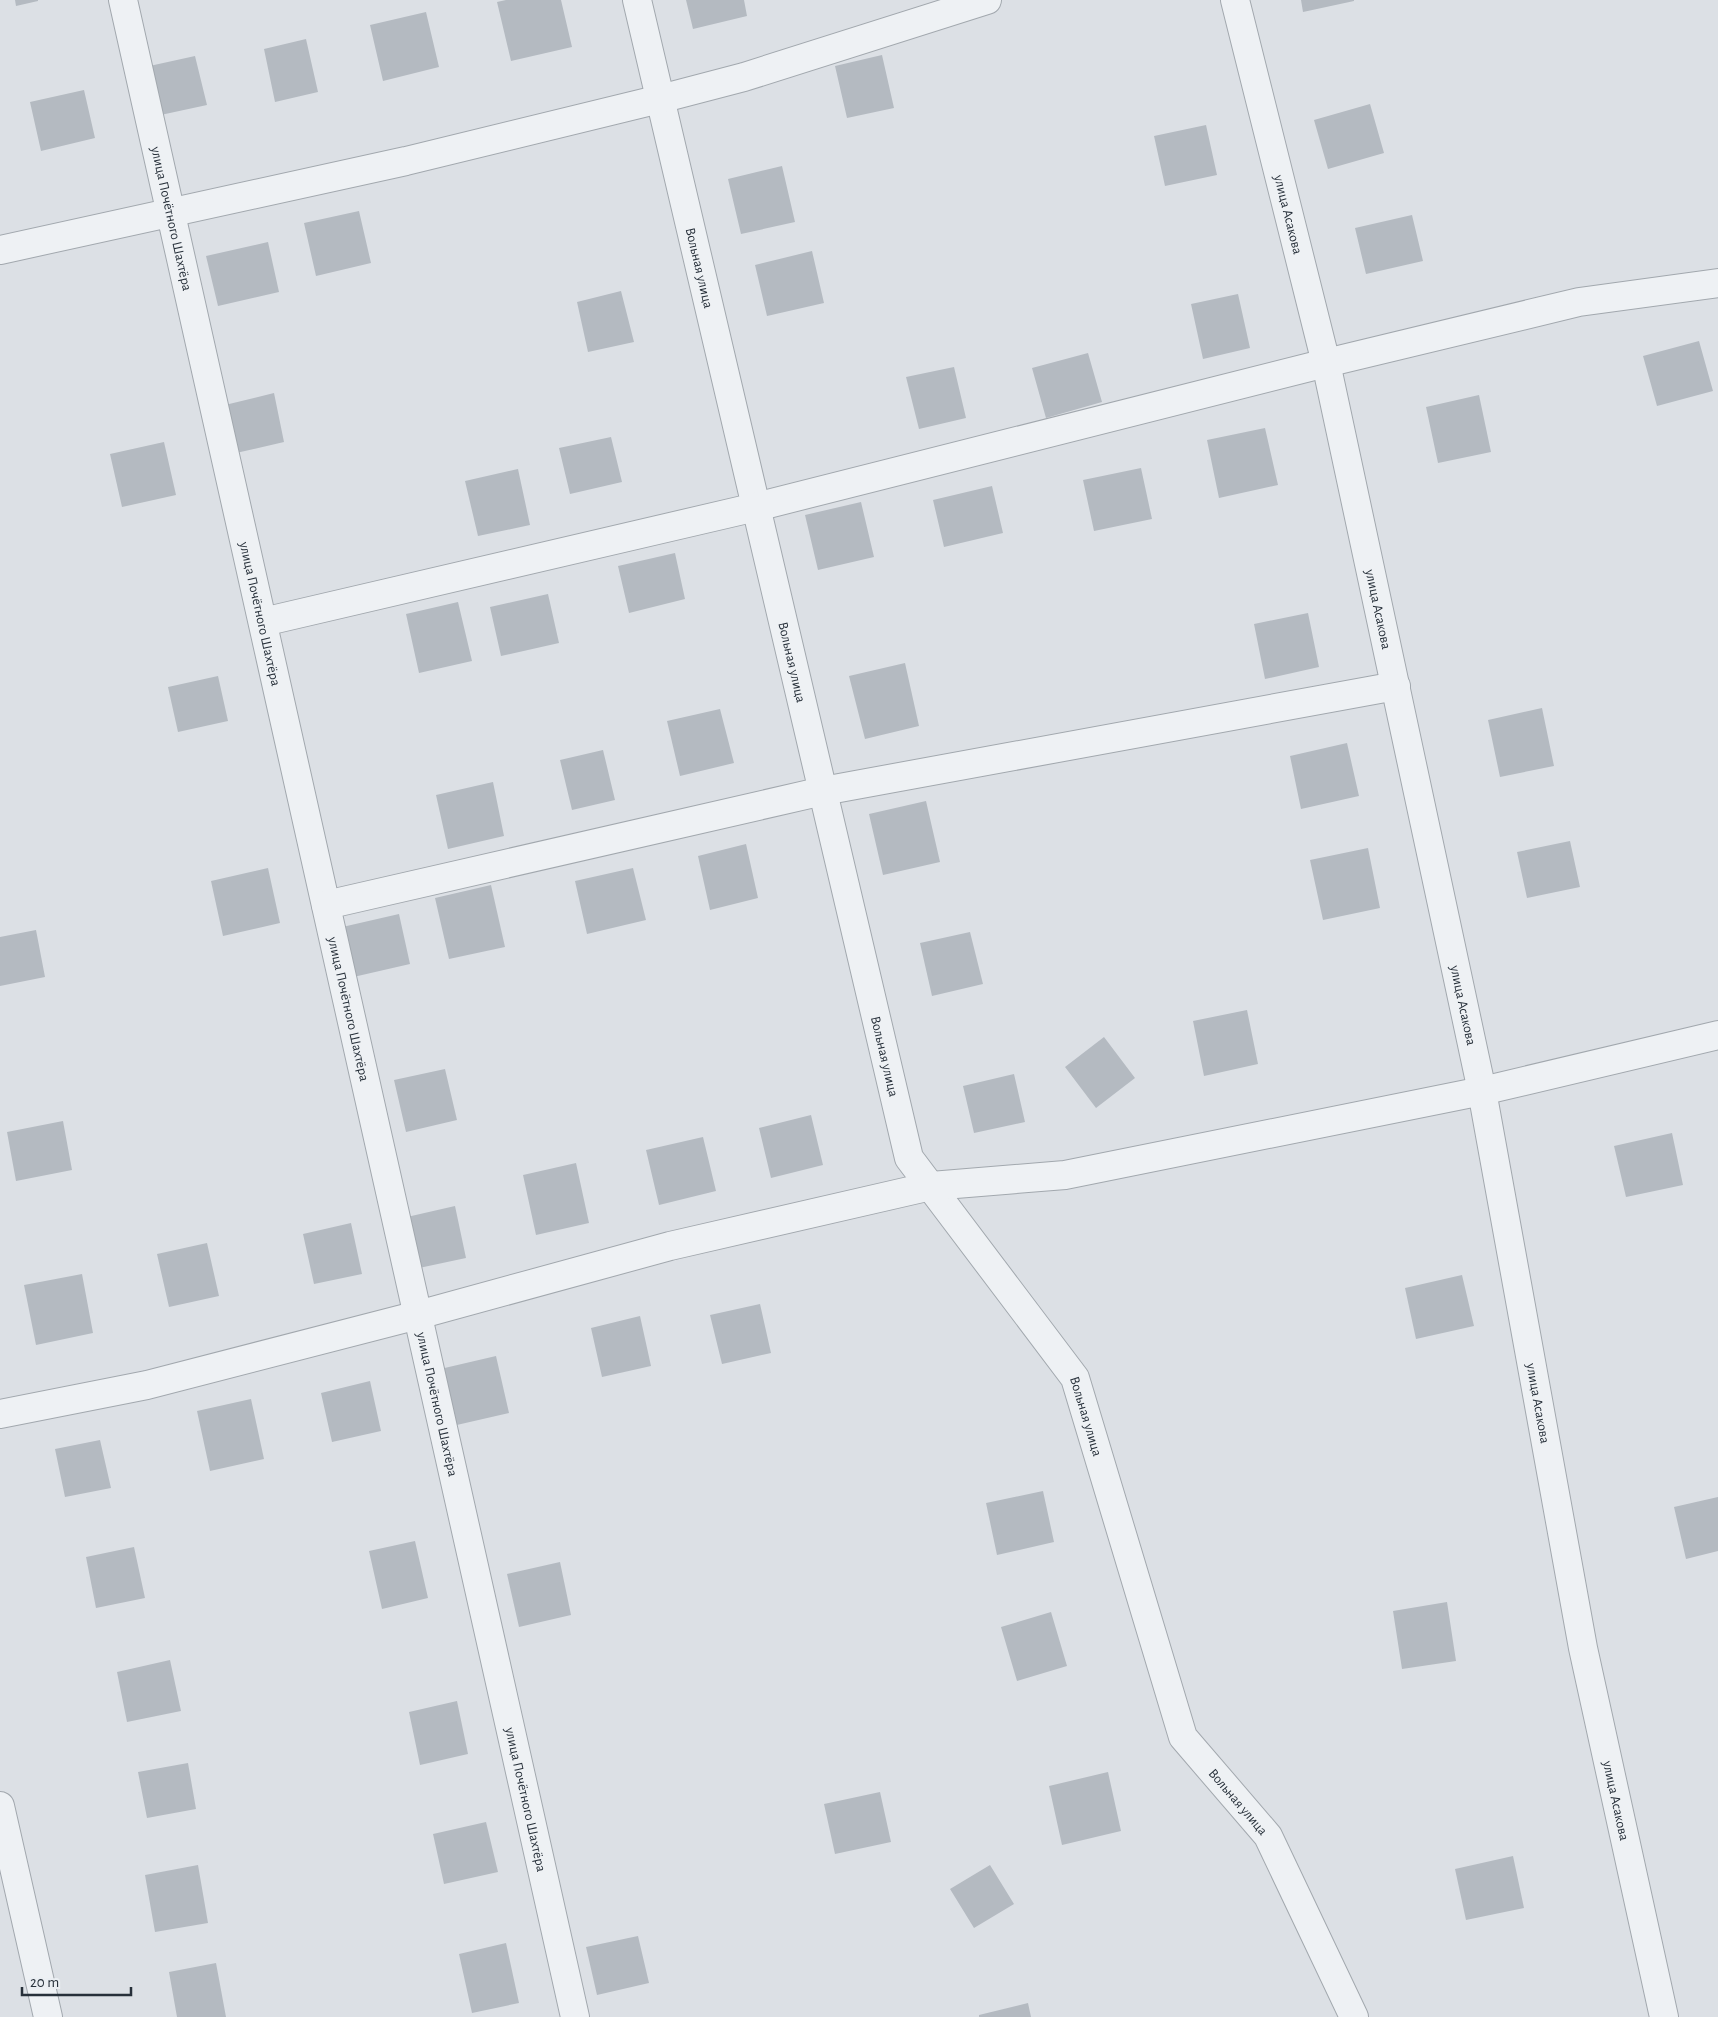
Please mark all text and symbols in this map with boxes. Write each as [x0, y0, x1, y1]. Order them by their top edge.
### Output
street label: улица Почётного Шахтёра [148, 144, 194, 293]
street label: улица Асакова [1271, 173, 1305, 256]
street label: Вольная улица [683, 226, 715, 310]
street label: улица Почётного Шахтёра [236, 540, 283, 688]
street label: улица Асакова [1362, 567, 1393, 651]
street label: Вольная улица [775, 620, 808, 705]
street label: улица Почётного Шахтёра [325, 935, 371, 1083]
street label: улица Асакова [1447, 963, 1478, 1047]
street label: Вольная улица [868, 1015, 901, 1099]
street label: улица Почётного Шахтёра [414, 1330, 460, 1478]
street label: улица Асакова [1523, 1361, 1552, 1445]
street label: Вольная улица [1067, 1375, 1104, 1459]
street label: улица Почётного Шахтёра [502, 1725, 548, 1874]
street label: улица Асакова [1600, 1759, 1631, 1842]
street label: Вольная улица [1205, 1766, 1270, 1838]
scale bar [22, 1964, 131, 1996]
text: 20 m [30, 1975, 59, 1990]

